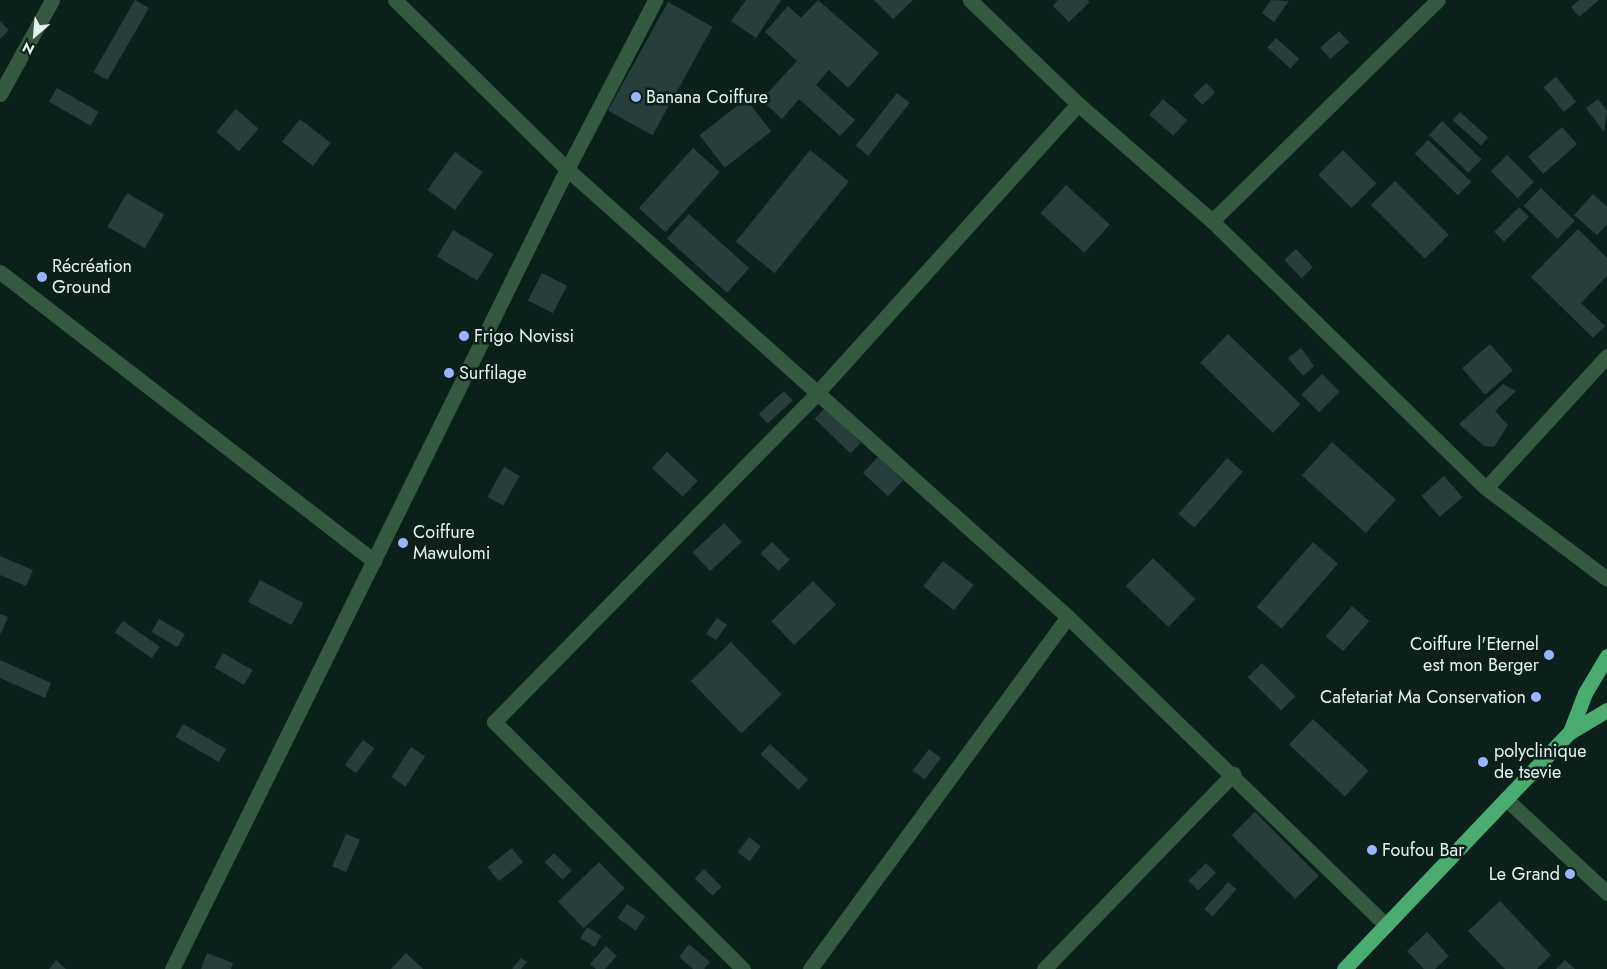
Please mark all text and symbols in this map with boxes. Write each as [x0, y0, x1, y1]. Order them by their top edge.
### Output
north arrow [10, 10, 60, 60]
text: N [19, 37, 38, 60]
place label: Banana Coiffure [646, 86, 768, 108]
marker: Banana Coiffure [630, 91, 642, 103]
place label: Récréation Ground [52, 256, 132, 298]
marker: Récréation Ground [36, 271, 48, 283]
place label: Frigo Novissi [474, 325, 574, 347]
marker: Frigo Novissi [458, 330, 470, 342]
place label: Surfilage [459, 362, 527, 384]
marker: Surfilage [443, 367, 455, 379]
place label: Coiffure Mawulomi [413, 522, 491, 564]
marker: Coiffure Mawulomi [397, 537, 409, 549]
place label: Coiffure l'Eternel est mon Berger [1410, 634, 1539, 676]
marker: Coiffure l'Eternel est mon Berger [1543, 649, 1555, 661]
place label: Cafetariat Ma Conservation [1320, 686, 1526, 708]
marker: Cafetariat Ma Conservation [1530, 691, 1542, 703]
place label: polyclinique de tsevie [1494, 741, 1586, 784]
marker: polyclinique de tsevie [1476, 755, 1490, 769]
place label: Foufou Bar [1382, 839, 1464, 861]
marker: Foufou Bar [1366, 844, 1378, 856]
place label: Le Grand [1489, 863, 1560, 885]
marker: Le Grand [1564, 868, 1576, 880]

